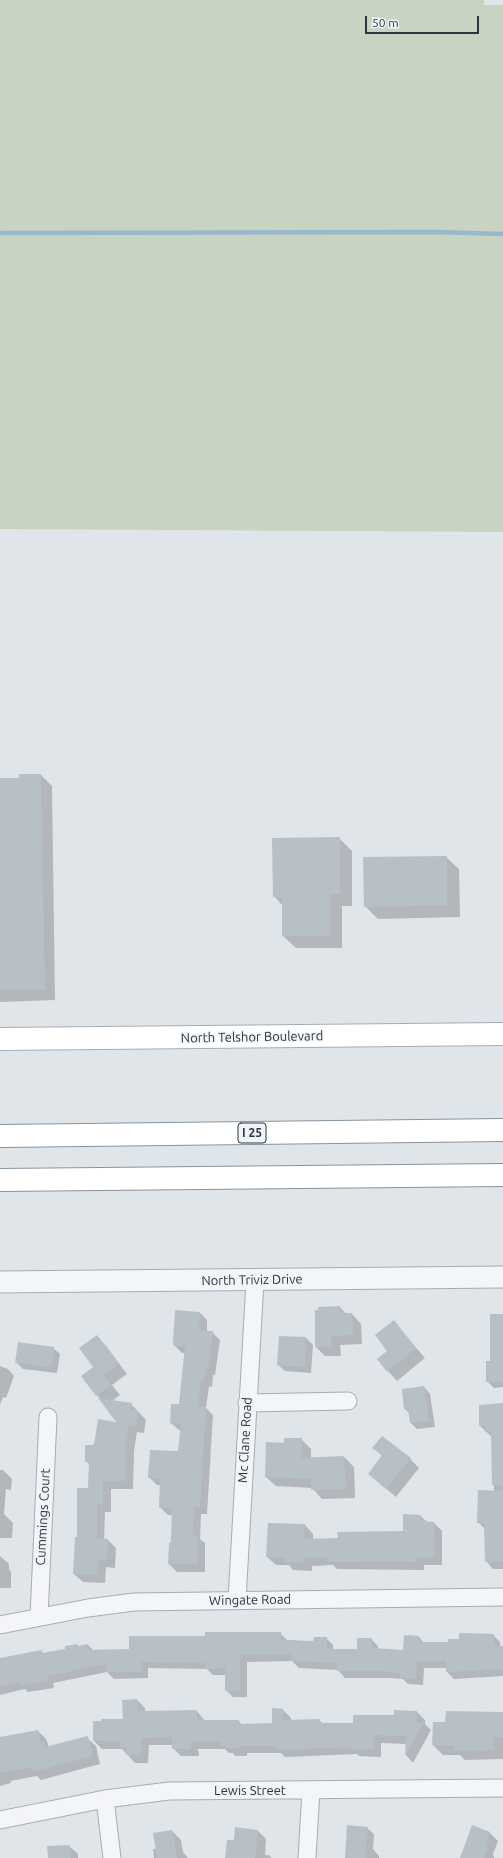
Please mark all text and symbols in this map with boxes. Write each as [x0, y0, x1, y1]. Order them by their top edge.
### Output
scale bar [367, 8, 481, 34]
text: 50 m [372, 16, 399, 29]
street label: North Telshor Boulevard [181, 1028, 323, 1046]
road number: I 25 [238, 1123, 266, 1143]
street label: North Triviz Drive [201, 1271, 303, 1289]
street label: Mc Clane Road [235, 1397, 255, 1483]
street label: Cummings Court [33, 1468, 53, 1566]
street label: Wingate Road [209, 1591, 291, 1609]
street label: Lewis Street [214, 1783, 286, 1799]

